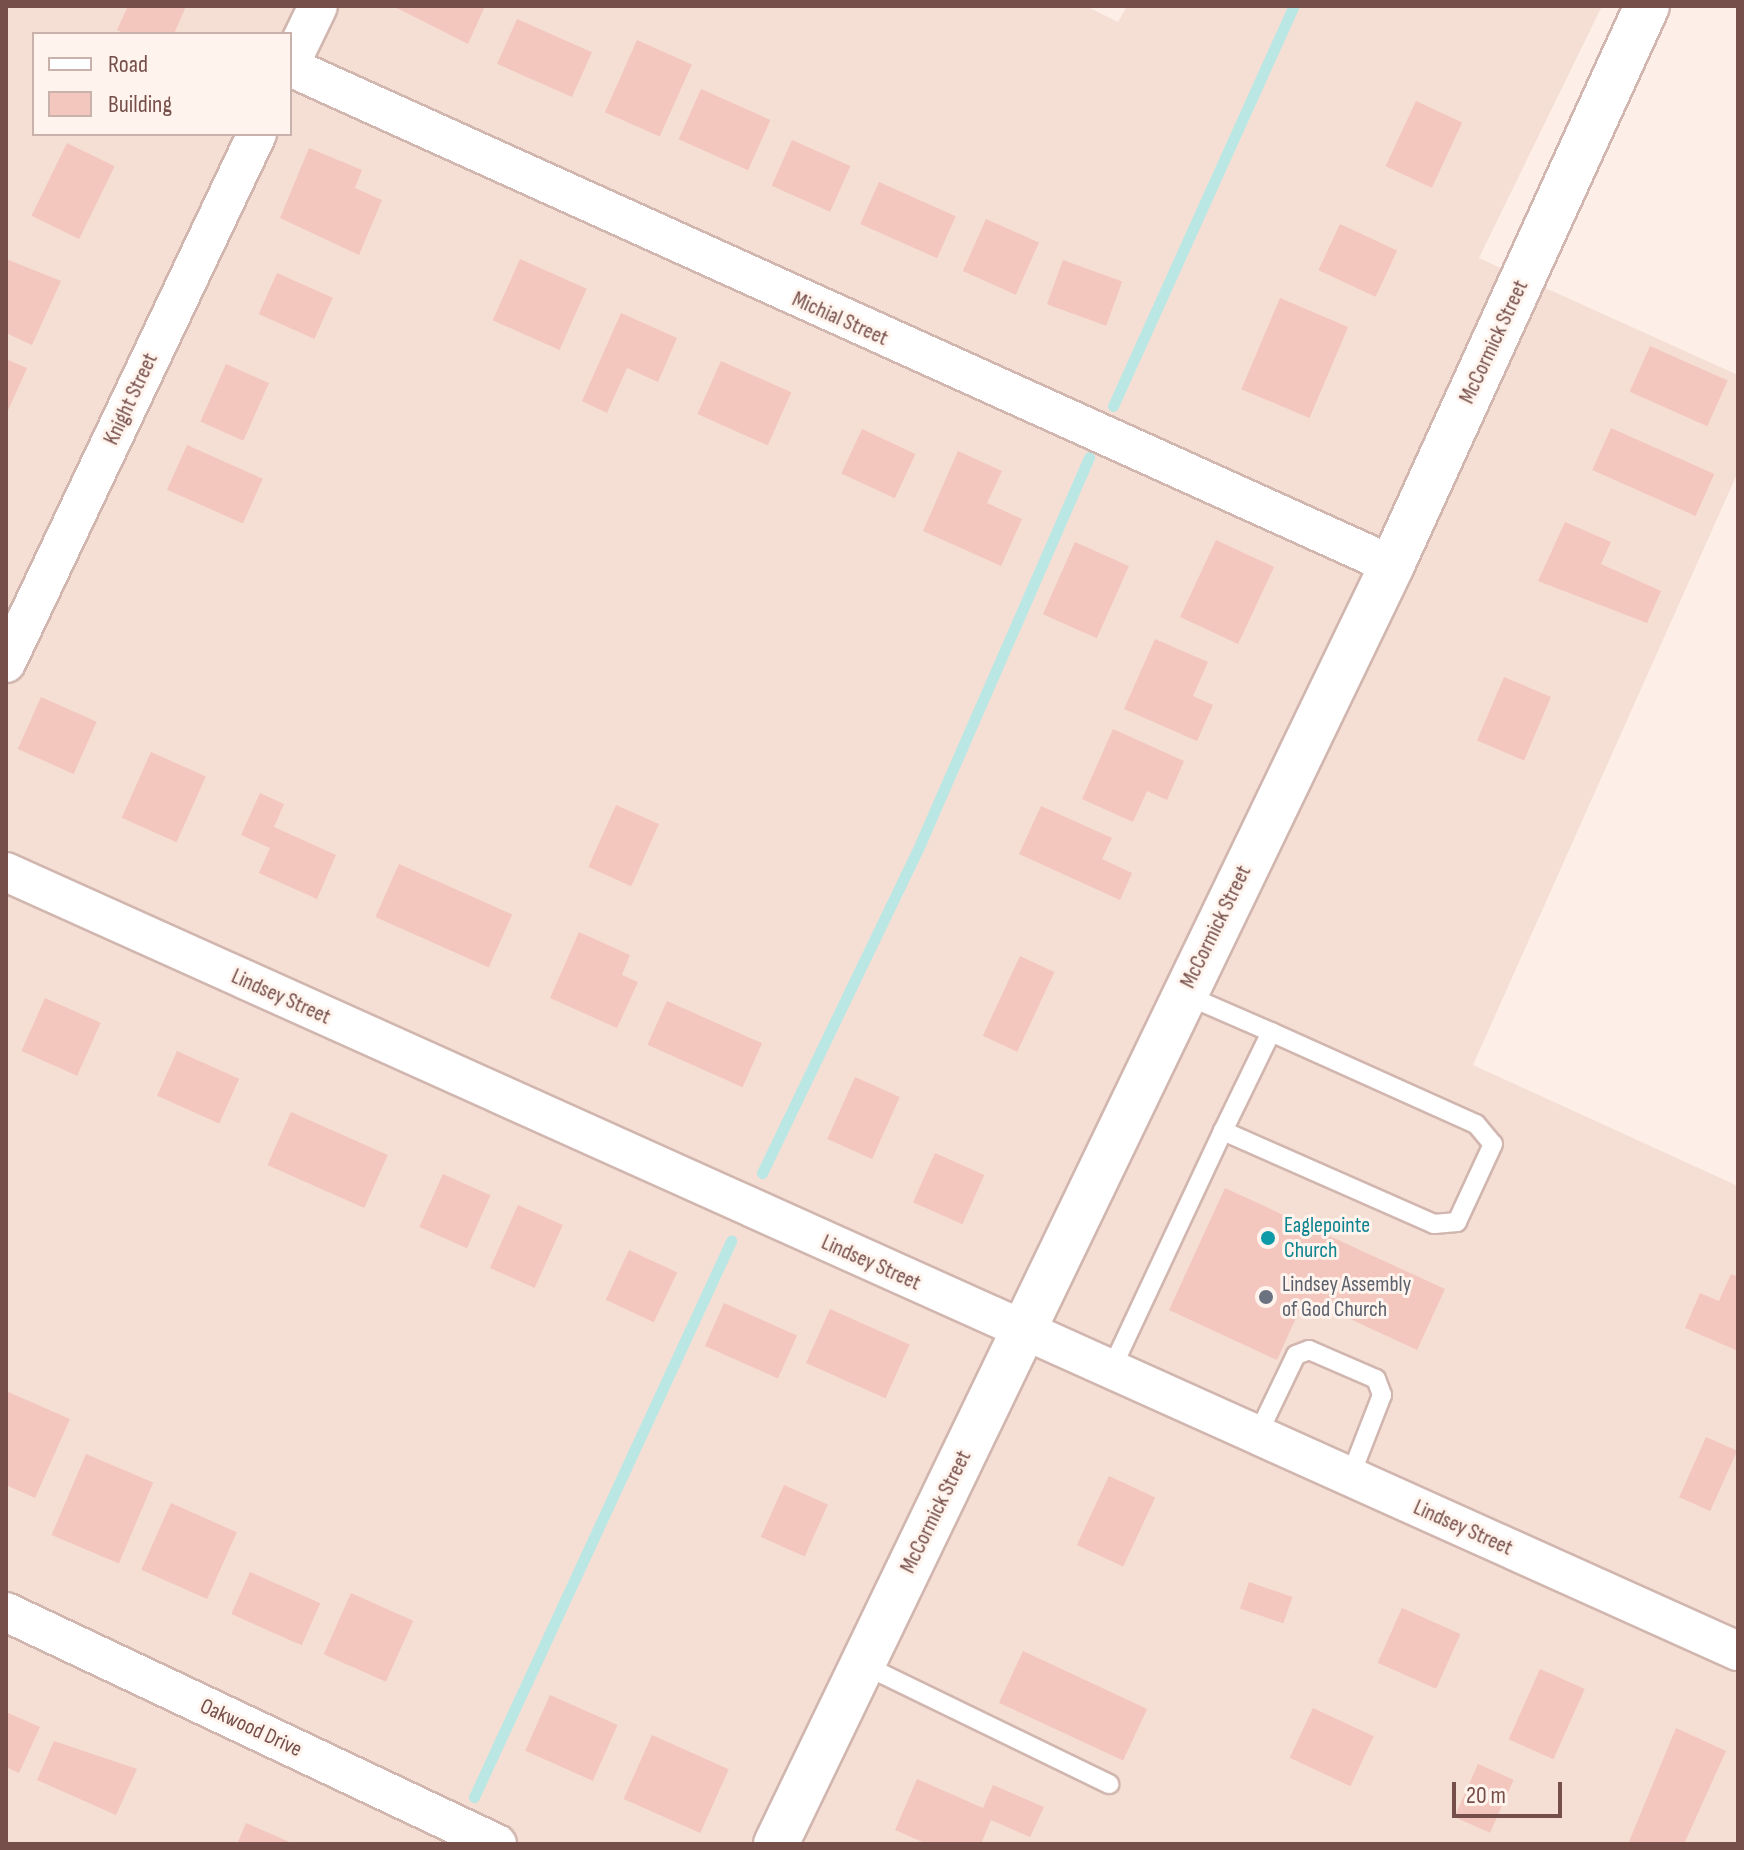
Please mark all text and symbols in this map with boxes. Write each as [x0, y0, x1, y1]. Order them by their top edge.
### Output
legend [32, 32, 292, 136]
text: Road [108, 50, 148, 79]
text: Building [108, 90, 172, 119]
street label: McCormick Street [1454, 276, 1534, 408]
street label: Michial Street [788, 286, 892, 352]
street label: Knight Street [98, 349, 164, 449]
street label: McCormick Street [1175, 861, 1257, 993]
street label: Lindsey Street [227, 963, 335, 1031]
place label: Eaglepointe Church [1284, 1212, 1370, 1264]
street label: Lindsey Street [817, 1229, 925, 1297]
marker: Eaglepointe Church [1259, 1229, 1277, 1247]
place label: Lindsey Assembly of God Church [1282, 1271, 1411, 1322]
marker: Lindsey Assembly of God Church [1257, 1288, 1275, 1306]
street label: McCormick Street [895, 1446, 977, 1578]
street label: Lindsey Street [1409, 1494, 1517, 1562]
street label: Oakwood Drive [196, 1693, 306, 1763]
scale bar [1456, 1766, 1566, 1816]
text: 20 m [1466, 1781, 1506, 1810]

